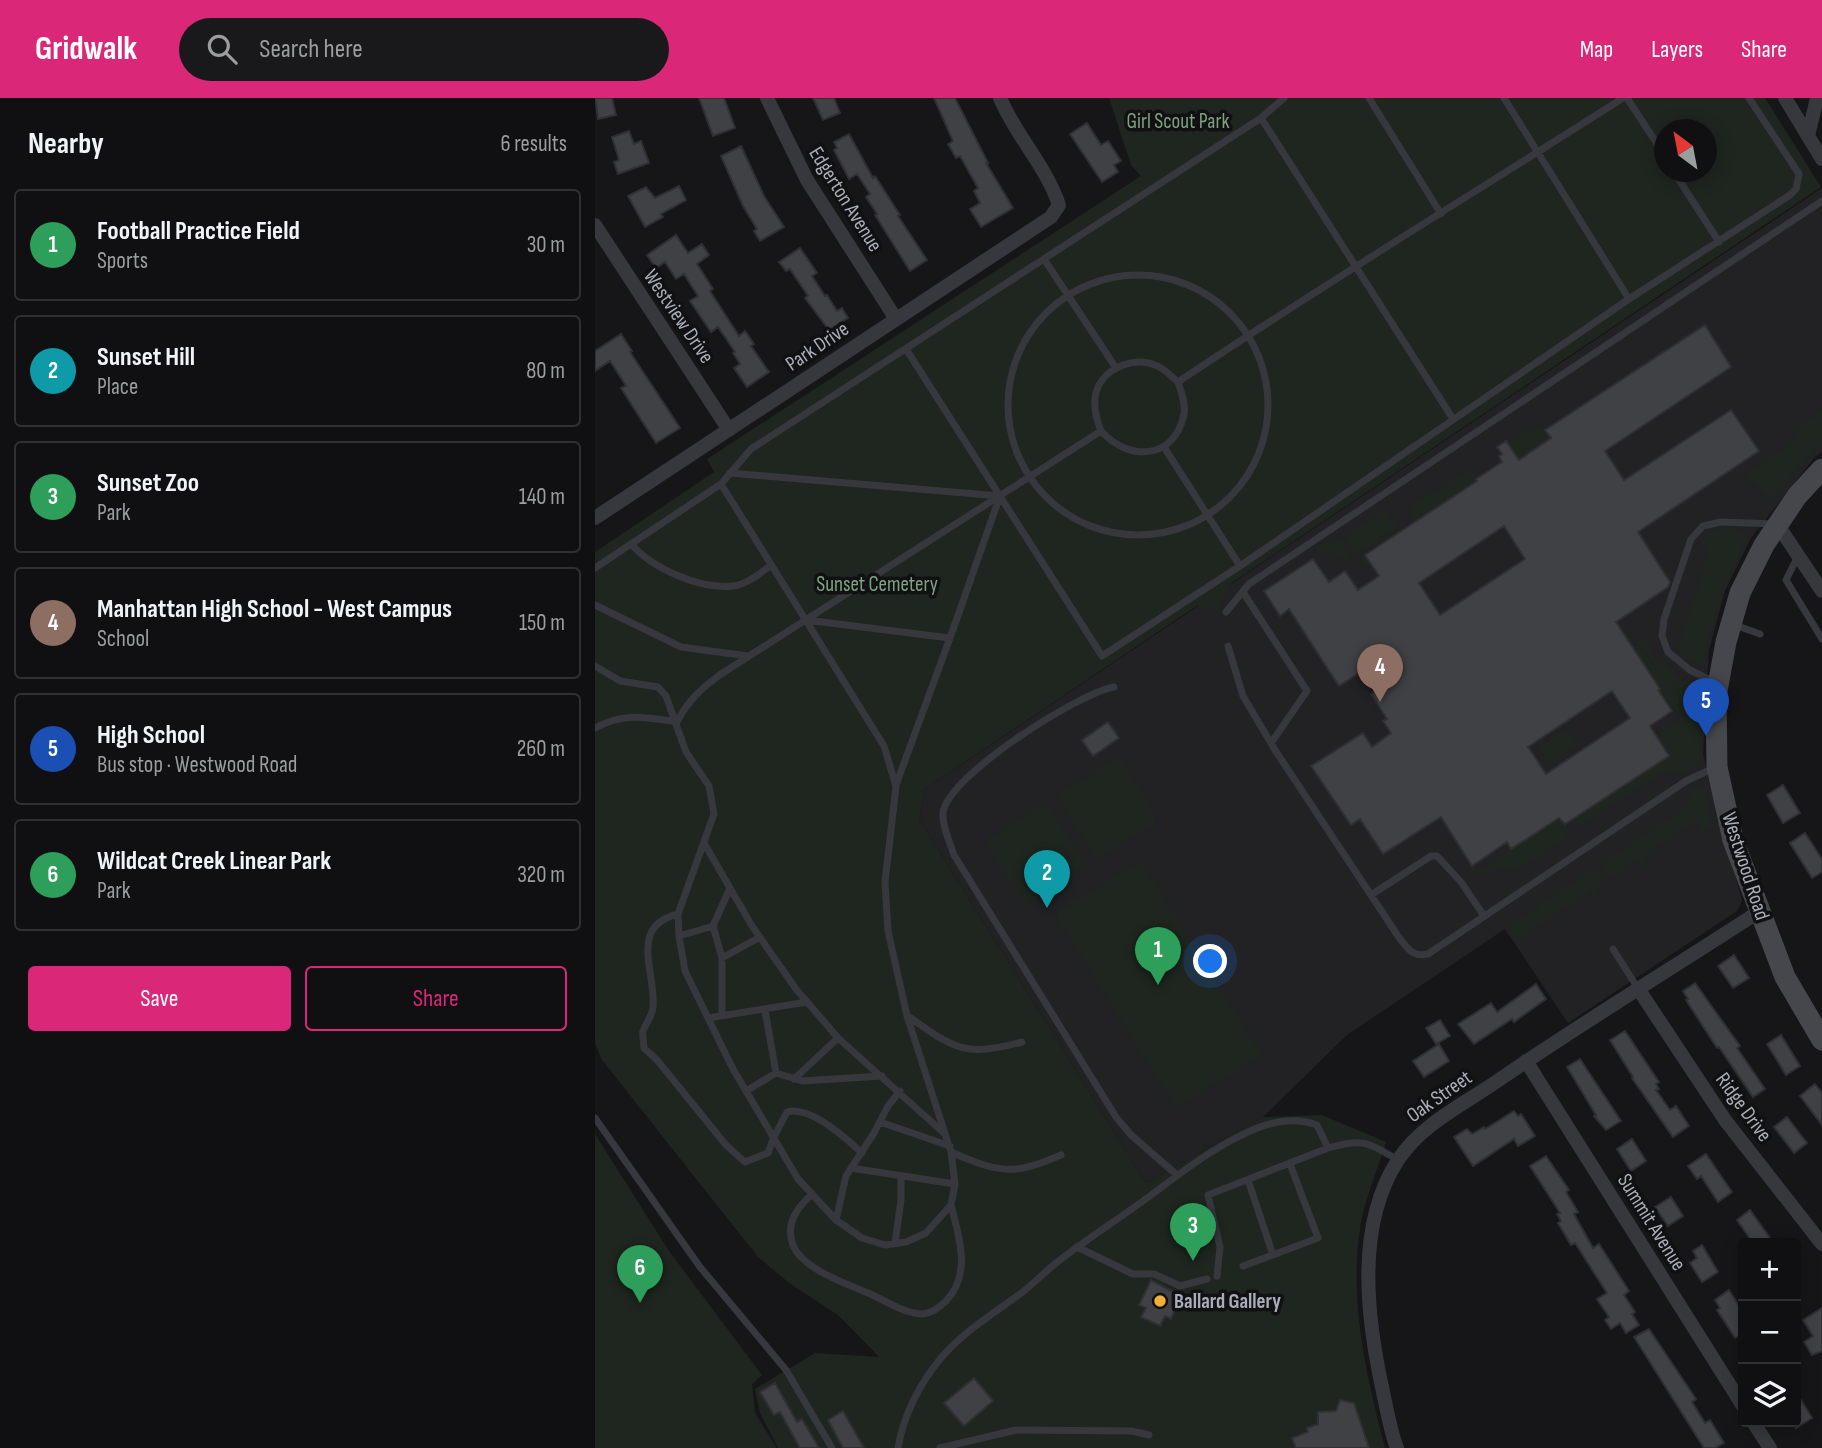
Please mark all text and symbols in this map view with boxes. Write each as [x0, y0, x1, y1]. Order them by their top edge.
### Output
search box [179, 18, 669, 81]
text: Gridwalk [35, 29, 137, 69]
icon: search [203, 30, 241, 68]
text: Search here [259, 34, 363, 65]
text: Map [1580, 35, 1613, 64]
text: Layers [1651, 35, 1703, 64]
text: Share [1741, 35, 1787, 64]
park label: Girl Scout Park [1127, 109, 1229, 134]
north arrow [1654, 119, 1717, 182]
text: Nearby [28, 126, 104, 162]
text: 6 results [501, 130, 567, 158]
street label: Edgerton Avenue [803, 142, 888, 256]
text: Football Practice Field [97, 216, 300, 247]
text: 1 [48, 231, 58, 259]
text: 30 m [527, 231, 565, 259]
text: Sports [97, 247, 148, 275]
street label: Westview Drive [638, 265, 719, 368]
street label: Park Drive [781, 316, 854, 377]
text: Sunset Hill [97, 342, 195, 373]
text: 2 [48, 357, 58, 385]
text: 80 m [526, 357, 565, 385]
text: Place [97, 373, 138, 401]
text: Sunset Zoo [97, 468, 199, 499]
text: 3 [48, 483, 58, 511]
text: 140 m [519, 483, 565, 511]
text: Park [97, 499, 131, 527]
park label: Sunset Cemetery [816, 572, 938, 597]
text: Manhattan High School - West Campus [97, 594, 452, 625]
text: 4 [48, 609, 58, 637]
text: 150 m [519, 609, 565, 637]
text: School [97, 625, 149, 653]
pin: 4 [1357, 644, 1403, 702]
pin: 5 [1683, 678, 1729, 736]
text: High School [97, 720, 205, 751]
text: 5 [48, 735, 58, 763]
text: 260 m [517, 735, 565, 763]
text: Bus stop · Westwood Road [97, 751, 297, 779]
street label: Westwood Road [1716, 809, 1775, 923]
text: Wildcat Creek Linear Park [97, 846, 331, 877]
pin: 2 [1024, 850, 1070, 908]
text: 6 [48, 861, 58, 889]
text: 320 m [517, 861, 565, 889]
text: Park [97, 877, 131, 905]
pin: 1 [1135, 927, 1181, 985]
your location [1193, 944, 1227, 978]
button: Save [28, 966, 291, 1031]
button: Share [305, 966, 567, 1031]
street label: Oak Street [1402, 1065, 1477, 1128]
street label: Ridge Drive [1710, 1068, 1777, 1147]
street label: Summit Avenue [1612, 1169, 1691, 1275]
pin: 3 [1170, 1203, 1216, 1261]
map controls [1738, 1238, 1801, 1427]
button: + [1738, 1238, 1801, 1301]
pin: 6 [617, 1245, 663, 1303]
place label: Ballard Gallery [1174, 1289, 1281, 1314]
marker: Ballard Gallery [1152, 1293, 1168, 1309]
button: − [1738, 1301, 1801, 1364]
button: layers [1738, 1364, 1801, 1427]

